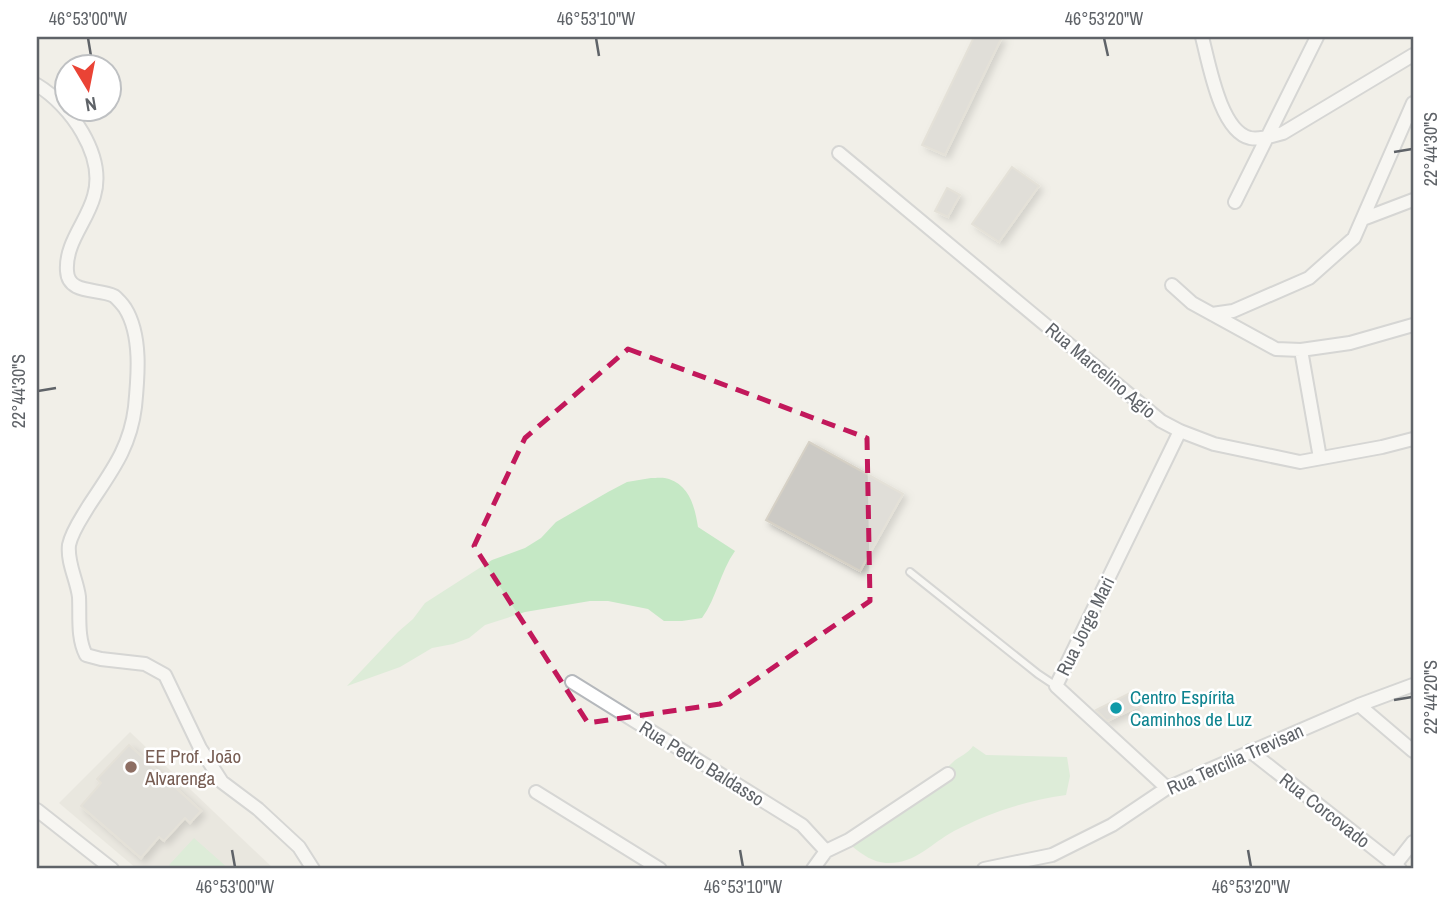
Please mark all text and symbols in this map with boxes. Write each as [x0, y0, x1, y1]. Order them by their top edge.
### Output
text: 46°53'00"W [49, 6, 127, 31]
text: 46°53'10"W [557, 6, 635, 31]
text: 46°53'20"W [1065, 6, 1143, 31]
north arrow [52, 52, 122, 122]
text: N [83, 91, 99, 119]
text: 22°44'30"S [1418, 112, 1443, 186]
street label: Rua Marcelino Agio [1040, 316, 1162, 424]
text: 22°44'30"S [6, 354, 31, 428]
street label: Rua Jorge Mari [1050, 572, 1120, 680]
text: 22°44'20"S [1418, 660, 1443, 734]
place label: Centro Espírita Caminhos de Luz [1130, 684, 1252, 732]
marker: Centro Espírita Caminhos de Luz [1108, 700, 1124, 716]
street label: Rua Pedro Baldasso [635, 714, 769, 812]
street label: Rua Tercília Trevisan [1163, 717, 1307, 801]
place label: EE Prof. João Alvarenga [144, 743, 241, 791]
marker: EE Prof. João Alvarenga [123, 759, 139, 775]
street label: Rua Corcovado [1274, 766, 1376, 854]
text: 46°53'00"W [196, 874, 274, 899]
text: 46°53'10"W [704, 874, 782, 899]
text: 46°53'20"W [1212, 874, 1290, 899]

